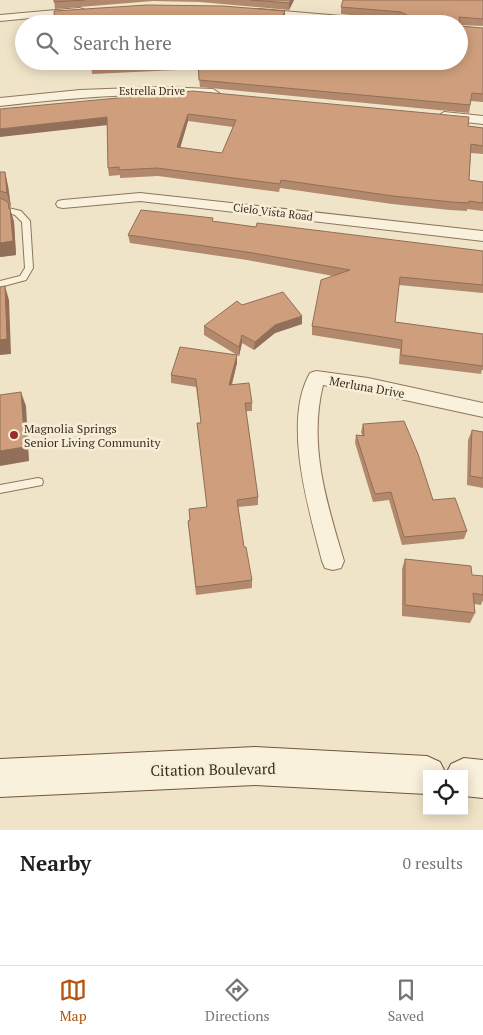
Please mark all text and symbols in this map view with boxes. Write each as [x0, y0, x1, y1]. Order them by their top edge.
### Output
search box [15, 15, 468, 70]
icon: search [33, 29, 61, 57]
text: Search here [73, 30, 172, 55]
street label: Estrella Drive [119, 84, 186, 98]
street label: Cielo Vista Road [232, 200, 314, 224]
street label: Merluna Drive [328, 373, 406, 401]
place label: Magnolia Springs Senior Living Community [24, 421, 161, 450]
marker: Magnolia Springs Senior Living Community [8, 429, 20, 441]
street label: Citation Boulevard [150, 758, 276, 780]
map controls [423, 770, 468, 815]
button: locate [423, 770, 468, 815]
text: Nearby [20, 849, 91, 877]
text: 0 results [403, 852, 463, 874]
tab: Map [59, 976, 87, 1025]
tab: Directions [205, 976, 270, 1025]
tab: Saved [388, 976, 424, 1025]

